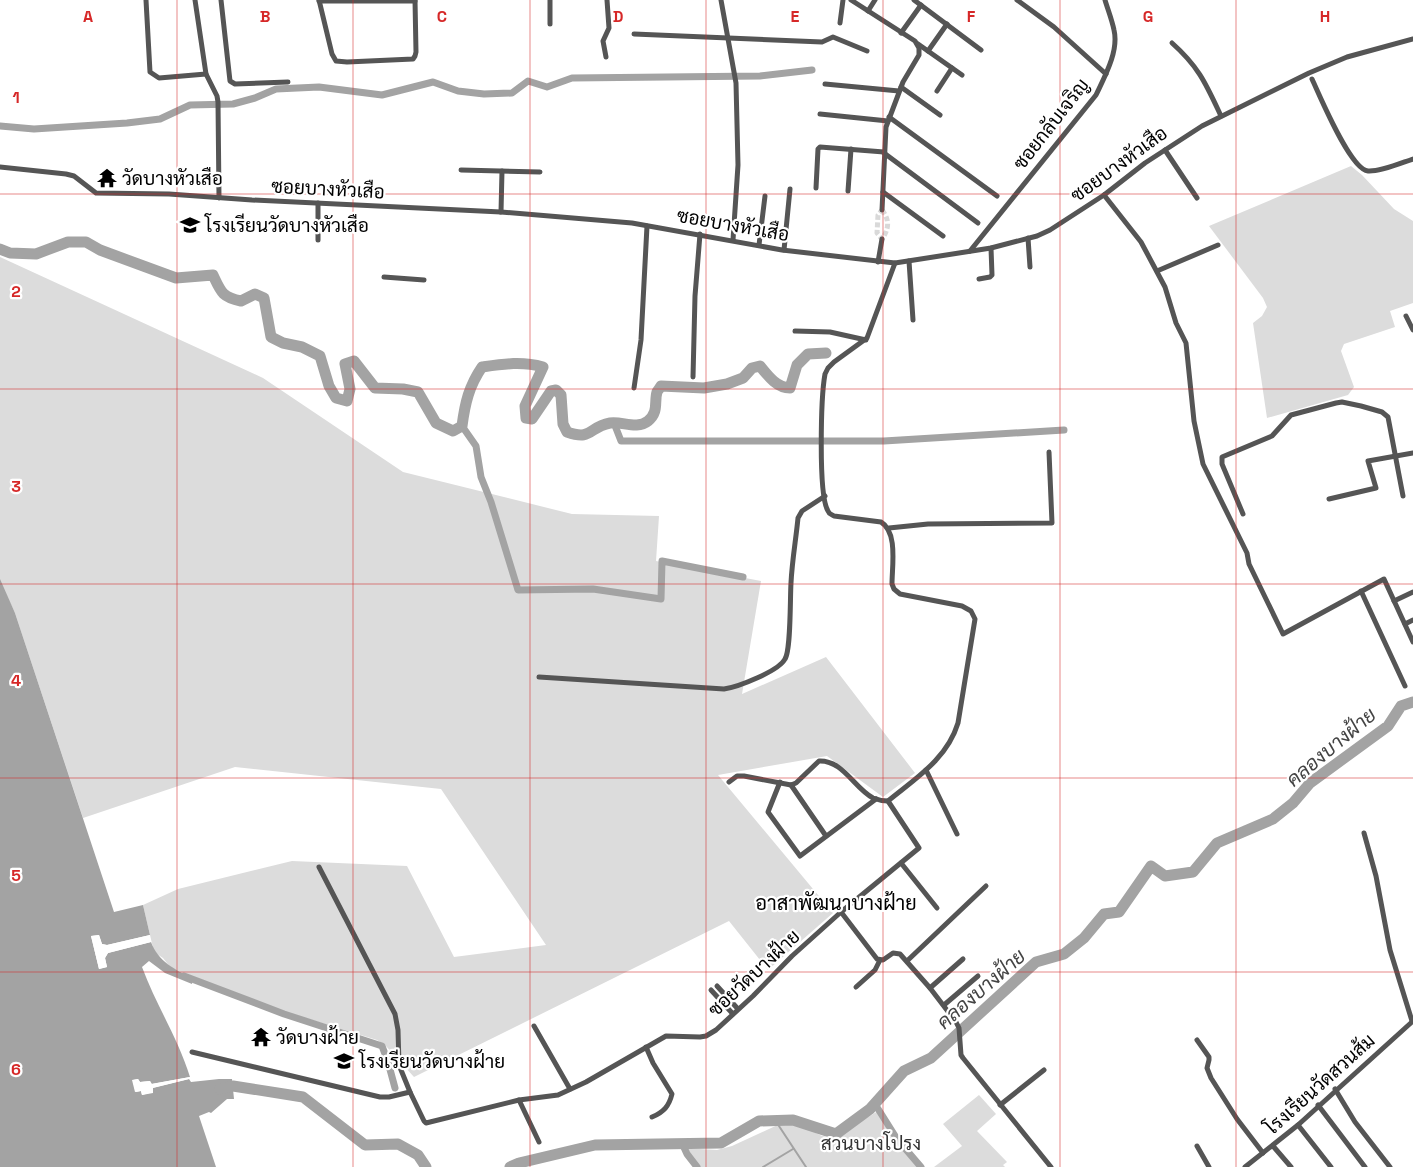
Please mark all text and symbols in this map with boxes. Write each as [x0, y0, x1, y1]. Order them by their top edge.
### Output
text: A [83, 6, 93, 27]
text: B [260, 6, 270, 27]
text: C [437, 6, 447, 27]
text: D [613, 6, 623, 27]
text: E [791, 6, 800, 27]
text: F [967, 6, 976, 27]
text: G [1143, 6, 1153, 27]
text: H [1320, 6, 1330, 27]
street label: ซอยกลับเจริญ [1007, 73, 1095, 175]
text: 1 [12, 87, 20, 108]
street label: ซอยบางหัวเสือ [1066, 120, 1172, 208]
place label: วัดบางหัวเสือ [122, 166, 223, 191]
temple icon: วัดบางหัวเสือ [96, 167, 118, 189]
street label: ซอยบางหัวเสือ [271, 174, 385, 204]
street label: ซอยบางหัวเสือ [675, 203, 791, 247]
place label: โรงเรียนวัดบางหัวเสือ [204, 213, 369, 238]
school or university icon: โรงเรียนวัดบางหัวเสือ [179, 214, 201, 236]
text: 2 [11, 281, 21, 302]
text: 3 [11, 476, 21, 497]
text: 4 [11, 670, 21, 691]
water label: คลองบางฝ้าย [1281, 701, 1382, 792]
text: 5 [11, 865, 21, 886]
district label: อาสาพัฒนาบางฝ้าย [755, 890, 917, 916]
street label: ซอยวัดบางฝ้าย [703, 924, 805, 1022]
water label: คลองบางฝ้าย [931, 943, 1031, 1035]
place label: วัดบางฝ้าย [276, 1025, 359, 1050]
temple icon: วัดบางฝ้าย [250, 1026, 272, 1048]
street label: โรงเรียนวัดสวนส้ม [1259, 1028, 1380, 1141]
place label: โรงเรียนวัดบางฝ้าย [358, 1049, 505, 1074]
school or university icon: โรงเรียนวัดบางฝ้าย [333, 1050, 355, 1072]
text: 6 [11, 1059, 21, 1080]
park label: สวนบางโปรง [821, 1131, 921, 1156]

